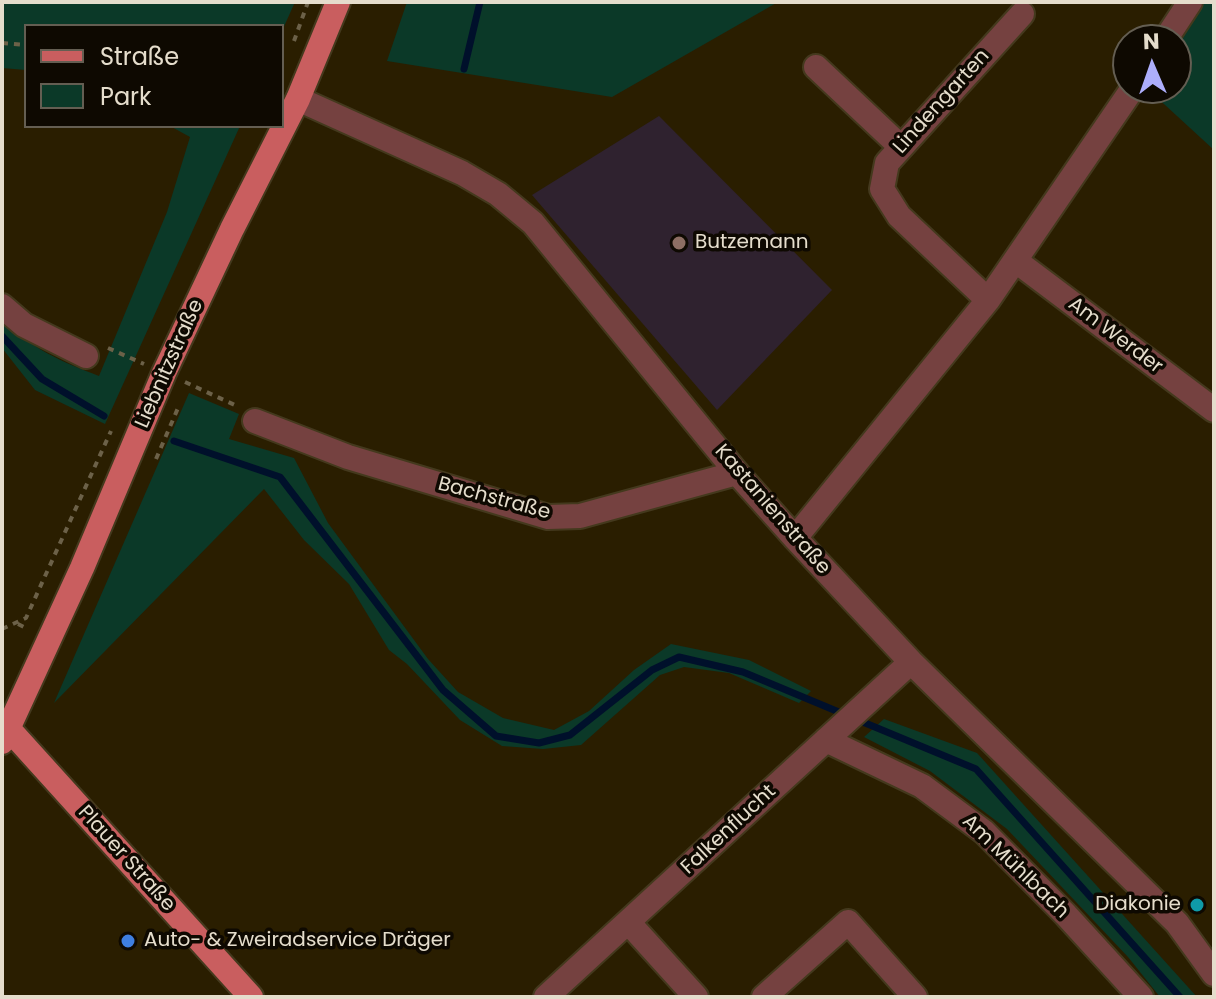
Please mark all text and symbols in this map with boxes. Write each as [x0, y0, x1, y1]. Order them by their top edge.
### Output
legend [24, 24, 284, 128]
north arrow [1112, 24, 1192, 104]
text: N [1142, 26, 1160, 57]
text: Straße [100, 40, 179, 73]
street label: Lindengarten [889, 45, 995, 159]
text: Park [100, 80, 151, 113]
place label: Butzemann [695, 231, 809, 255]
marker: Butzemann [670, 234, 688, 252]
street label: Am Werder [1063, 293, 1167, 379]
street label: Liebnitzstraße [131, 296, 209, 432]
street label: Kastanienstraße [709, 440, 835, 580]
street label: Bachstraße [435, 472, 553, 526]
street label: Falkenflucht [677, 780, 781, 880]
street label: Plauer Straße [72, 801, 180, 917]
street label: Am Mühlbach [957, 810, 1073, 924]
place label: Diakonie [1095, 893, 1181, 917]
marker: Diakonie [1188, 896, 1206, 914]
place label: Auto- & Zweiradservice Dräger [144, 929, 451, 953]
marker: Auto- & Zweiradservice Dräger [119, 932, 137, 950]

